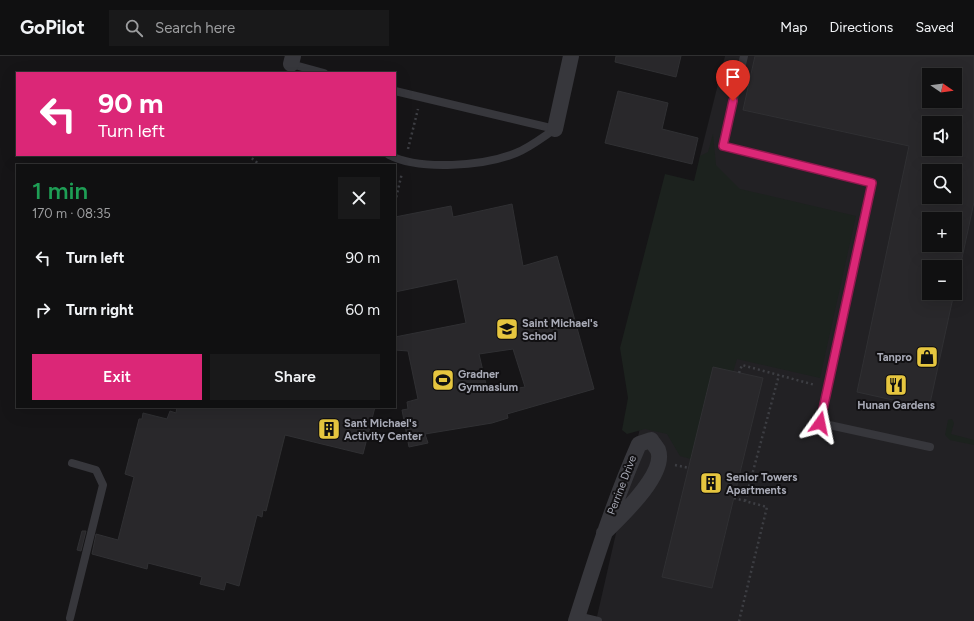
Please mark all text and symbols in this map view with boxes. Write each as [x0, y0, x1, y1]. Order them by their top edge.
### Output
search box [109, 10, 389, 46]
text: GoPilot [20, 16, 85, 39]
icon: search [123, 17, 145, 39]
text: Search here [155, 19, 235, 37]
text: Map [780, 19, 808, 36]
text: Directions [830, 19, 893, 36]
text: Saved [915, 19, 954, 36]
pin [716, 60, 750, 101]
icon: arrive [722, 66, 744, 88]
north arrow [922, 68, 962, 108]
map controls [922, 68, 962, 300]
text: 90 m [98, 86, 163, 120]
icon: left [32, 88, 84, 140]
button: sound [922, 116, 962, 156]
text: Turn left [98, 120, 165, 142]
button: search [922, 164, 962, 204]
text: 1 min [32, 176, 88, 205]
button: close [338, 177, 380, 219]
text: 170 m · 08:35 [32, 206, 111, 221]
button: + [922, 212, 962, 252]
icon: left [32, 247, 54, 269]
text: Turn left [66, 249, 124, 267]
text: 90 m [345, 249, 380, 267]
button: − [922, 260, 962, 300]
icon: right [32, 299, 54, 321]
text: Turn right [66, 301, 134, 319]
text: 60 m [345, 301, 380, 319]
school or university icon: Saint Michael's School [494, 316, 520, 342]
place label: Saint Michael's School [522, 317, 598, 343]
shop icon: Tanpro [914, 344, 940, 370]
place label: Tanpro [877, 351, 913, 364]
button: Exit [32, 354, 202, 400]
button: Share [210, 354, 380, 400]
sports icon: Gradner Gymnasium [430, 367, 456, 393]
place label: Gradner Gymnasium [458, 368, 518, 394]
restaurant icon: Hunan Gardens [883, 372, 909, 398]
place label: Hunan Gardens [857, 399, 935, 412]
position arrow [799, 402, 841, 444]
building icon: Sant Michael's Activity Center [316, 416, 342, 442]
place label: Sant Michael's Activity Center [344, 417, 423, 443]
street label: Perrine Drive [605, 453, 639, 517]
building icon: Senior Towers Apartments [698, 470, 724, 496]
place label: Senior Towers Apartments [726, 471, 797, 497]

